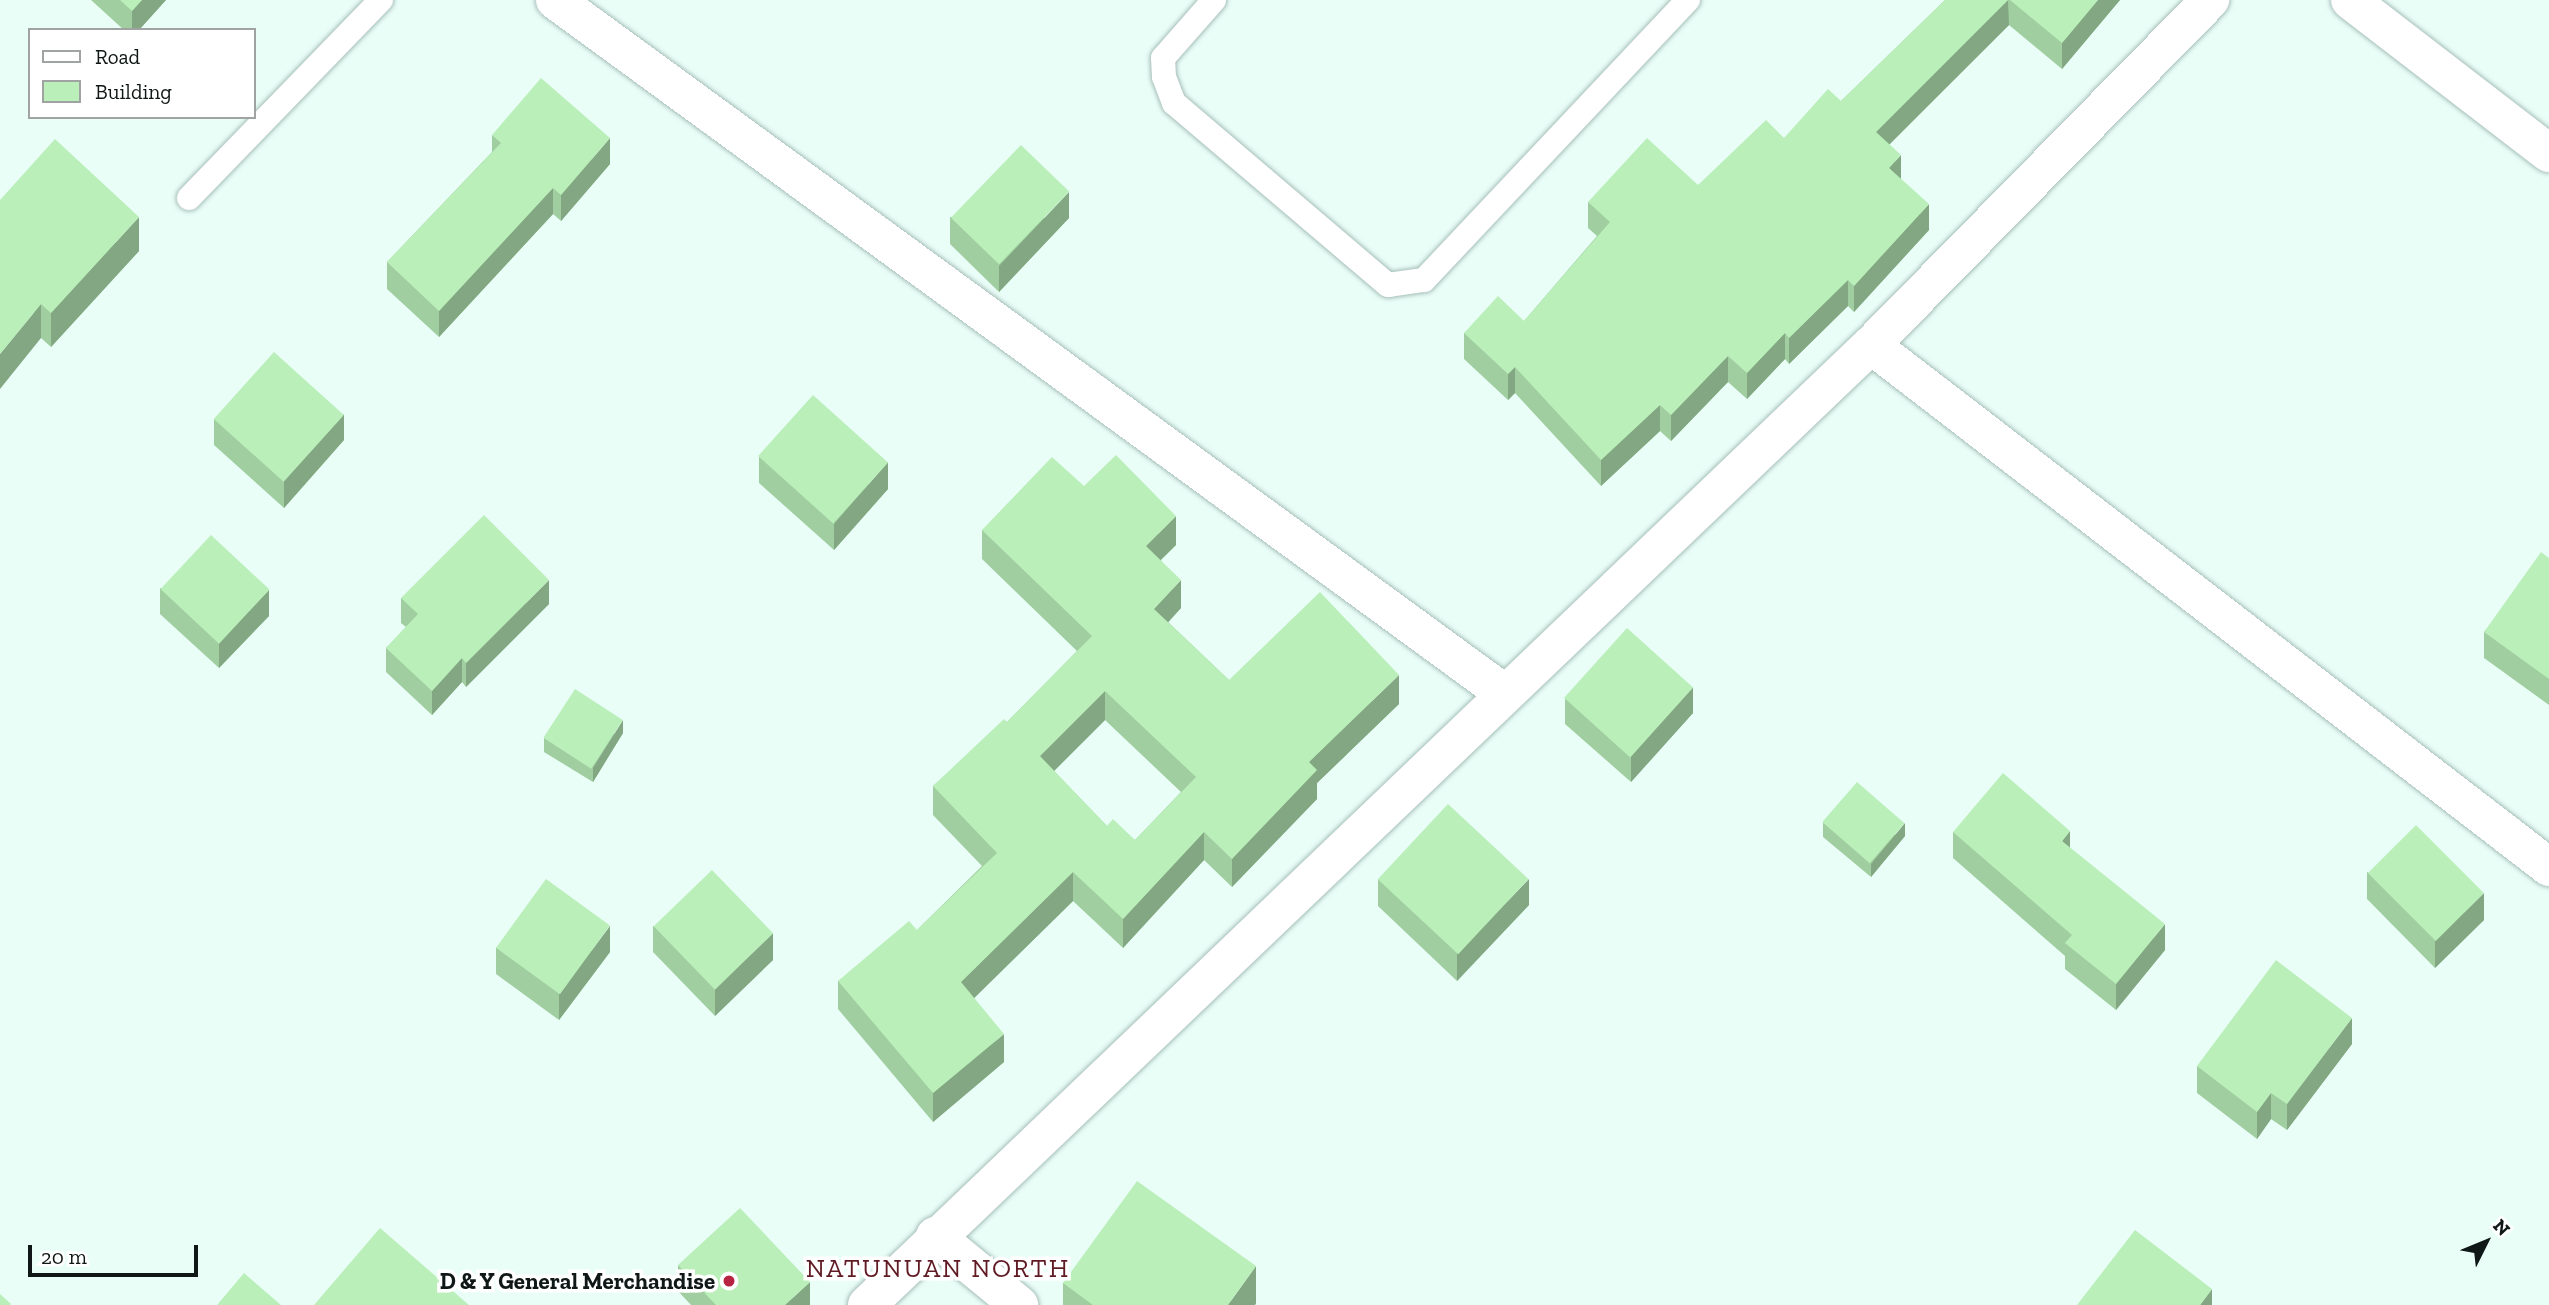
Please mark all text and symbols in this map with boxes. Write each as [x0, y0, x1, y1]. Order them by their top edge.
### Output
legend [28, 28, 256, 119]
text: Road [95, 44, 140, 69]
text: Building [95, 79, 172, 104]
north arrow [2451, 1207, 2521, 1277]
text: N [2488, 1214, 2515, 1240]
scale bar [32, 1232, 201, 1276]
text: 20 m [41, 1244, 87, 1269]
district label: NATUNUAN NORTH [807, 1253, 1069, 1285]
place label: D & Y General Merchandise [438, 1267, 715, 1295]
marker: D & Y General Merchandise [721, 1273, 737, 1289]

